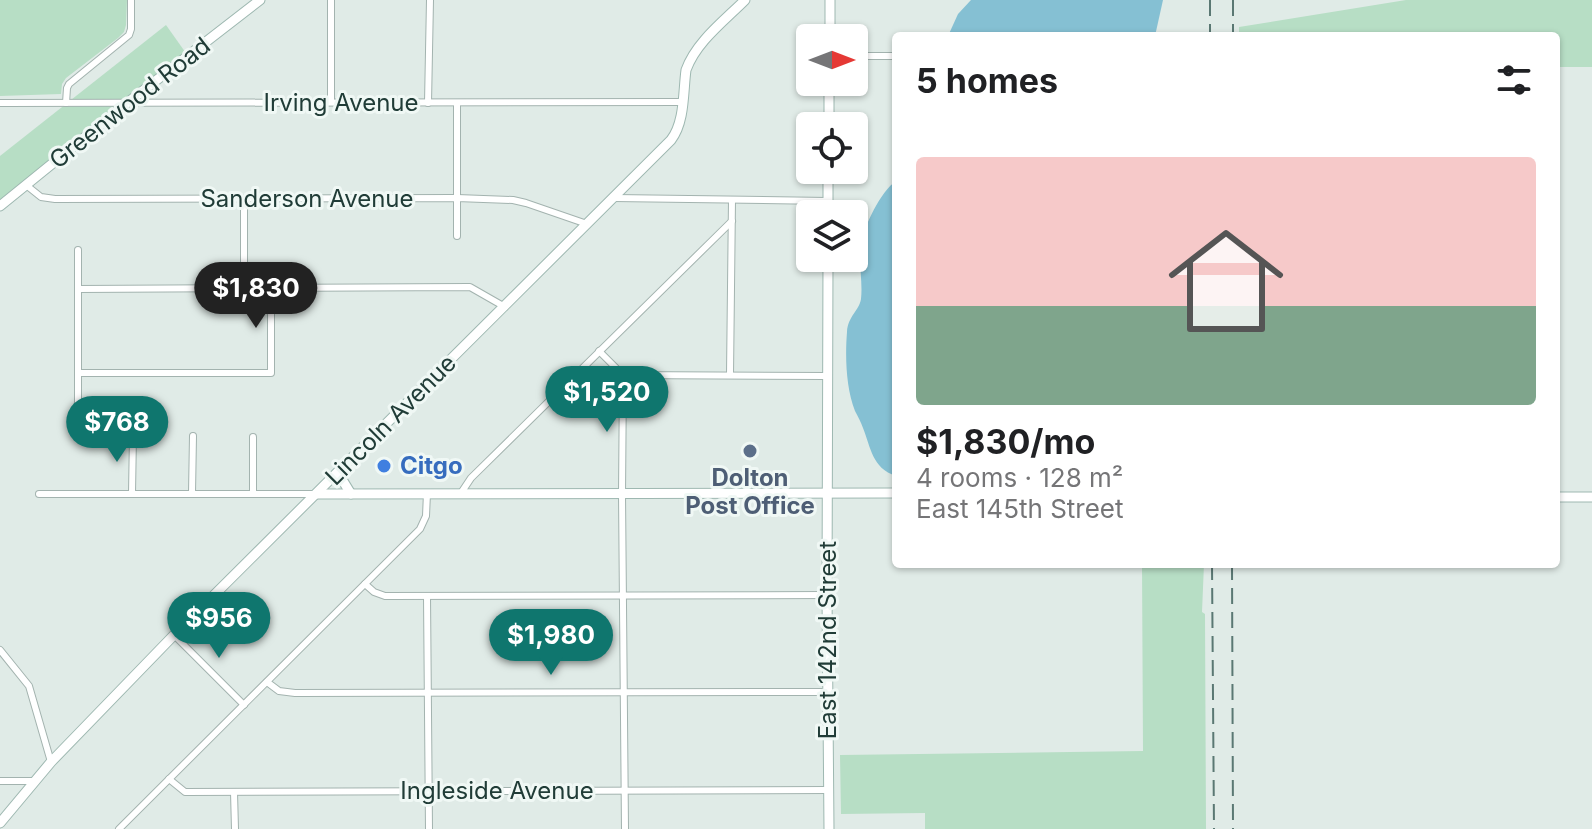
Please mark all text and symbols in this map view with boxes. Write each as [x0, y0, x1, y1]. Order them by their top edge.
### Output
north arrow [796, 24, 868, 96]
map controls [796, 24, 868, 272]
street label: Greenwood Road [44, 31, 216, 174]
icon: filters [1492, 58, 1536, 102]
text: 5 homes [916, 60, 1058, 101]
street label: Irving Avenue [263, 88, 419, 117]
button: locate [796, 112, 868, 184]
street label: Sanderson Avenue [200, 184, 414, 213]
button: layers [796, 200, 868, 272]
icon: home [1154, 209, 1298, 353]
pin: $1,830 [191, 262, 321, 330]
text: $1,830 [212, 272, 300, 303]
street label: Lincoln Avenue [319, 348, 462, 491]
pin: $1,520 [542, 366, 672, 434]
text: $1,520 [563, 376, 651, 407]
pin: $768 [70, 396, 164, 464]
text: $768 [84, 406, 150, 437]
text: $1,830/mo [916, 421, 1095, 462]
marker: Dolton Post Office [741, 442, 759, 460]
place label: Citgo [400, 451, 463, 480]
marker: Citgo [375, 457, 393, 475]
text: 4 rooms · 128 m² [916, 462, 1123, 493]
place label: Dolton Post Office [685, 463, 815, 520]
text: East 145th Street [916, 493, 1124, 524]
street label: East 142nd Street [813, 541, 842, 739]
pin: $956 [172, 592, 266, 660]
text: $956 [185, 602, 253, 633]
pin: $1,980 [486, 609, 616, 677]
text: $1,980 [507, 619, 595, 650]
street label: Ingleside Avenue [400, 776, 594, 805]

